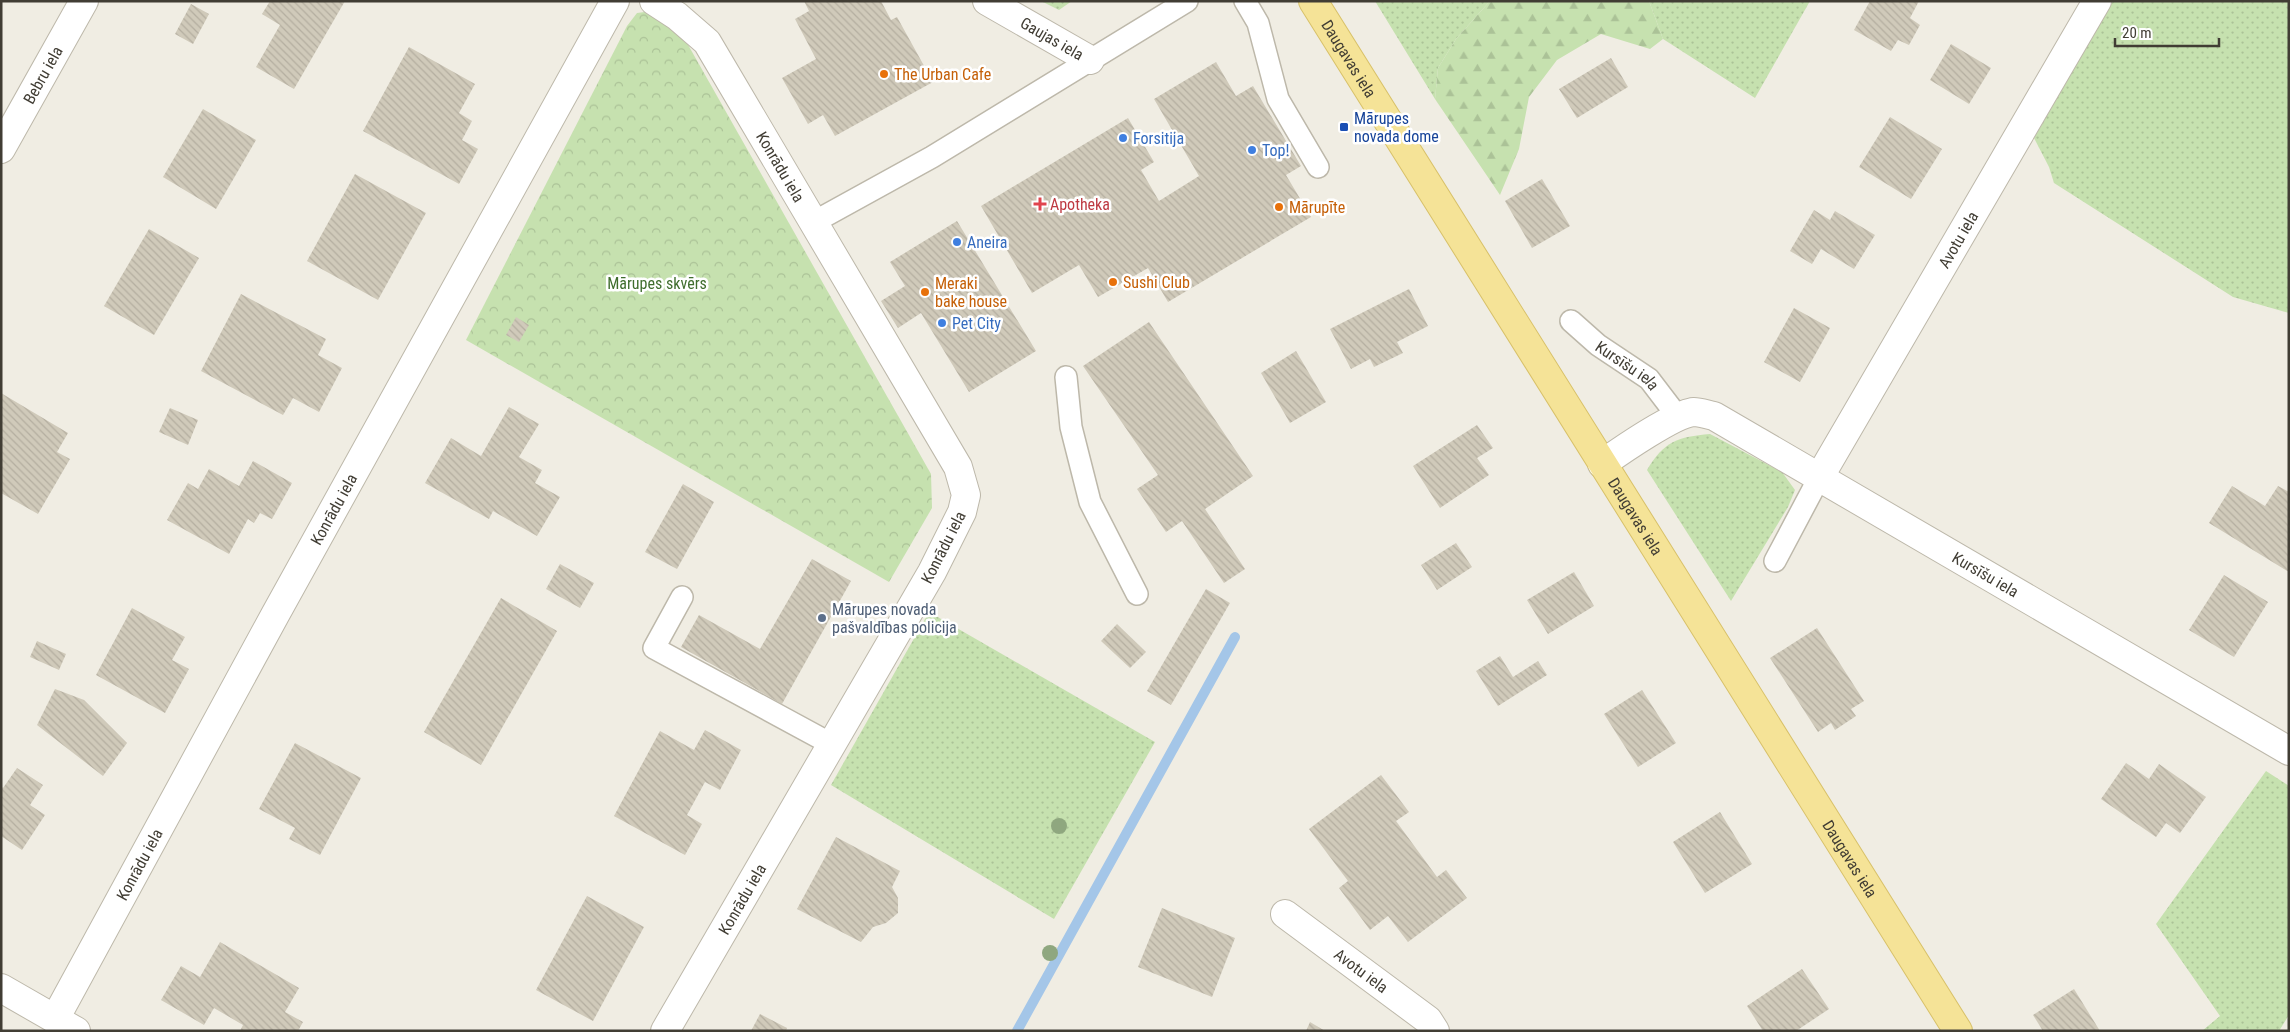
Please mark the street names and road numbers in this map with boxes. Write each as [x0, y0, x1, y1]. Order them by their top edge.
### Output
street label: Gaujas iela [1017, 13, 1087, 64]
street label: Daugavas iela [1317, 17, 1380, 101]
street label: Bebru iela [19, 43, 67, 107]
street label: Konrādu iela [752, 128, 808, 206]
street label: Avotu iela [1935, 208, 1982, 271]
street label: Kursīšu iela [1592, 337, 1663, 394]
street label: Konrādu iela [307, 471, 361, 548]
street label: Daugavas iela [1604, 474, 1667, 559]
street label: Konrādu iela [917, 508, 970, 586]
street label: Kursīšu iela [1949, 548, 2022, 601]
street label: Daugavas iela [1818, 817, 1881, 901]
street label: Konrādu iela [113, 826, 167, 904]
street label: Konrādu iela [715, 861, 770, 938]
street label: Avotu iela [1330, 945, 1392, 997]

